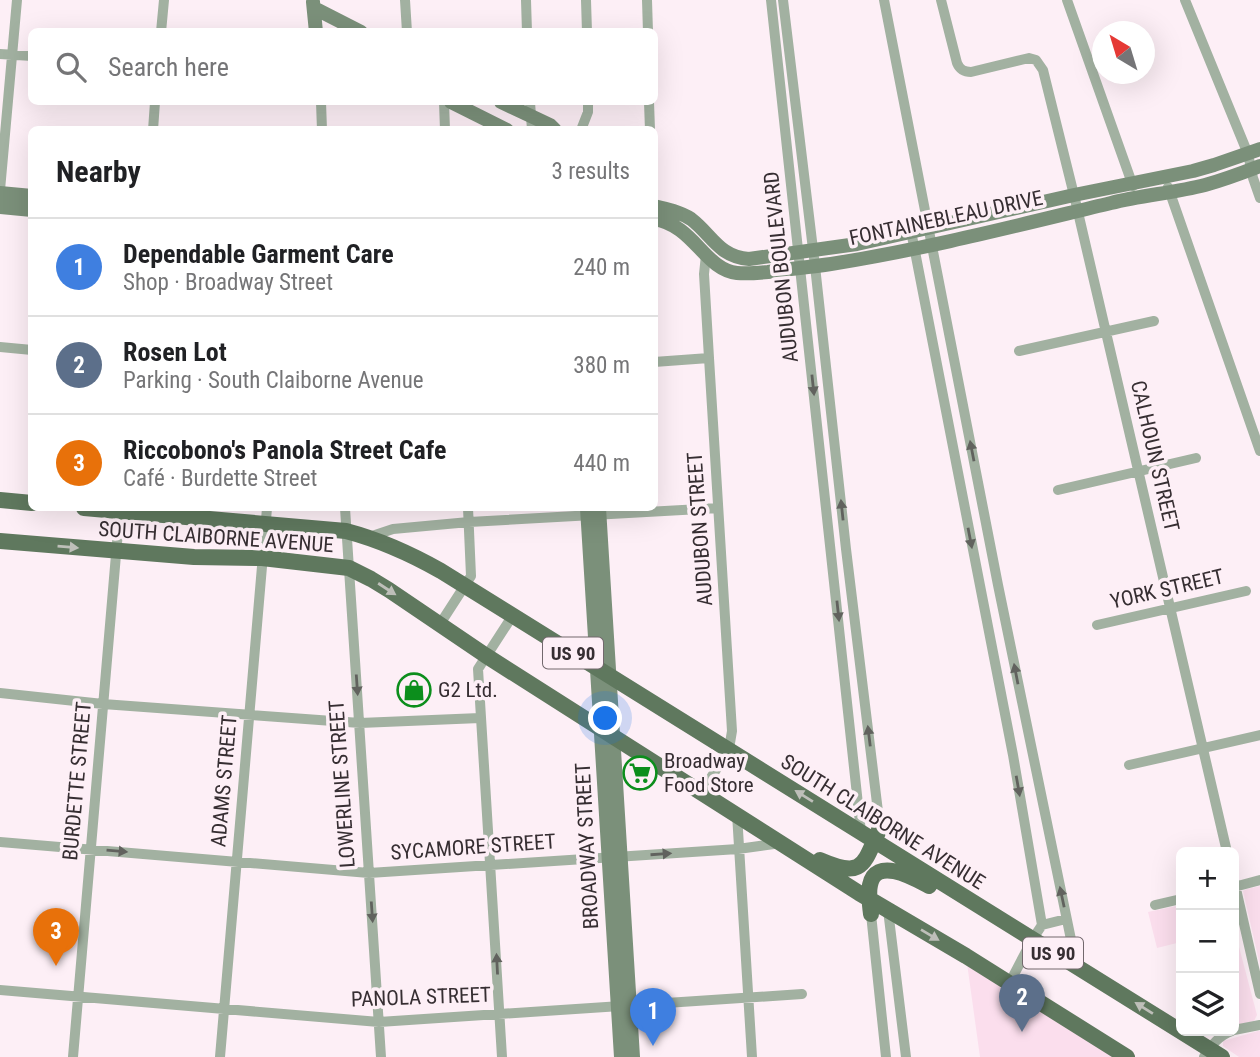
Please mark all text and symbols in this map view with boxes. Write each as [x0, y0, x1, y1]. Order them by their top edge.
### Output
north arrow [1092, 21, 1155, 84]
search box [28, 28, 658, 105]
icon: search [52, 48, 90, 86]
text: Search here [108, 52, 229, 82]
text: Nearby [56, 154, 141, 189]
text: 3 results [552, 158, 630, 185]
street label: AUDUBON BOULEVARD [759, 170, 803, 364]
street label: FONTAINEBLEAU DRIVE [847, 186, 1045, 250]
text: Dependable Garment Care [123, 239, 394, 269]
text: 1 [73, 254, 85, 281]
text: 240 m [573, 254, 630, 281]
text: Shop · Broadway Street [123, 269, 333, 296]
text: Rosen Lot [123, 337, 227, 367]
text: 2 [73, 352, 85, 379]
text: 380 m [573, 352, 630, 379]
text: Parking · South Claiborne Avenue [123, 367, 424, 394]
one-way arrow [808, 374, 819, 396]
street label: CALHOUN STREET [1126, 378, 1184, 534]
text: Riccobono's Panola Street Cafe [123, 435, 446, 465]
one-way arrow [966, 440, 977, 462]
text: 3 [73, 450, 85, 477]
text: 440 m [573, 450, 630, 477]
street label: AUDUBON STREET [683, 451, 717, 607]
text: Café · Burdette Street [123, 465, 317, 492]
one-way arrow [836, 499, 847, 521]
street label: SOUTH CLAIBORNE AVENUE [98, 517, 334, 557]
one-way arrow [965, 527, 976, 549]
one-way arrow [57, 542, 79, 553]
street label: YORK STREET [1108, 564, 1226, 614]
one-way arrow [378, 582, 396, 596]
one-way arrow [832, 600, 843, 622]
road number: US 90 [543, 638, 603, 668]
one-way arrow [1011, 663, 1022, 685]
shop icon: G2 Ltd. [395, 671, 433, 709]
one-way arrow [352, 675, 363, 697]
place label: G2 Ltd. [438, 678, 498, 702]
street label: LOWERLINE STREET [324, 699, 360, 869]
street label: BURDETTE STREET [58, 701, 96, 861]
your location [588, 701, 622, 735]
street label: ADAMS STREET [206, 714, 242, 848]
one-way arrow [863, 725, 874, 747]
place label: Broadway Food Store [664, 749, 754, 797]
street label: SOUTH CLAIBORNE AVENUE [777, 749, 989, 895]
supermarket icon: Broadway Food Store [621, 754, 659, 792]
street label: BROADWAY STREET [571, 762, 603, 930]
one-way arrow [1013, 775, 1024, 797]
one-way arrow [794, 790, 813, 803]
street label: SYCAMORE STREET [390, 829, 556, 865]
one-way arrow [106, 846, 128, 857]
map controls [1176, 847, 1239, 1036]
button: + [1176, 847, 1239, 910]
one-way arrow [650, 849, 672, 860]
one-way arrow [1056, 886, 1067, 908]
one-way arrow [366, 902, 377, 924]
pin: 3 [33, 908, 79, 966]
button: − [1176, 910, 1239, 973]
one-way arrow [921, 929, 940, 941]
road number: US 90 [1023, 937, 1083, 968]
one-way arrow [491, 953, 502, 975]
button: layers [1176, 973, 1239, 1036]
pin: 2 [999, 974, 1045, 1032]
street label: PANOLA STREET [351, 983, 491, 1011]
pin: 1 [630, 988, 676, 1046]
one-way arrow [1134, 1002, 1153, 1014]

